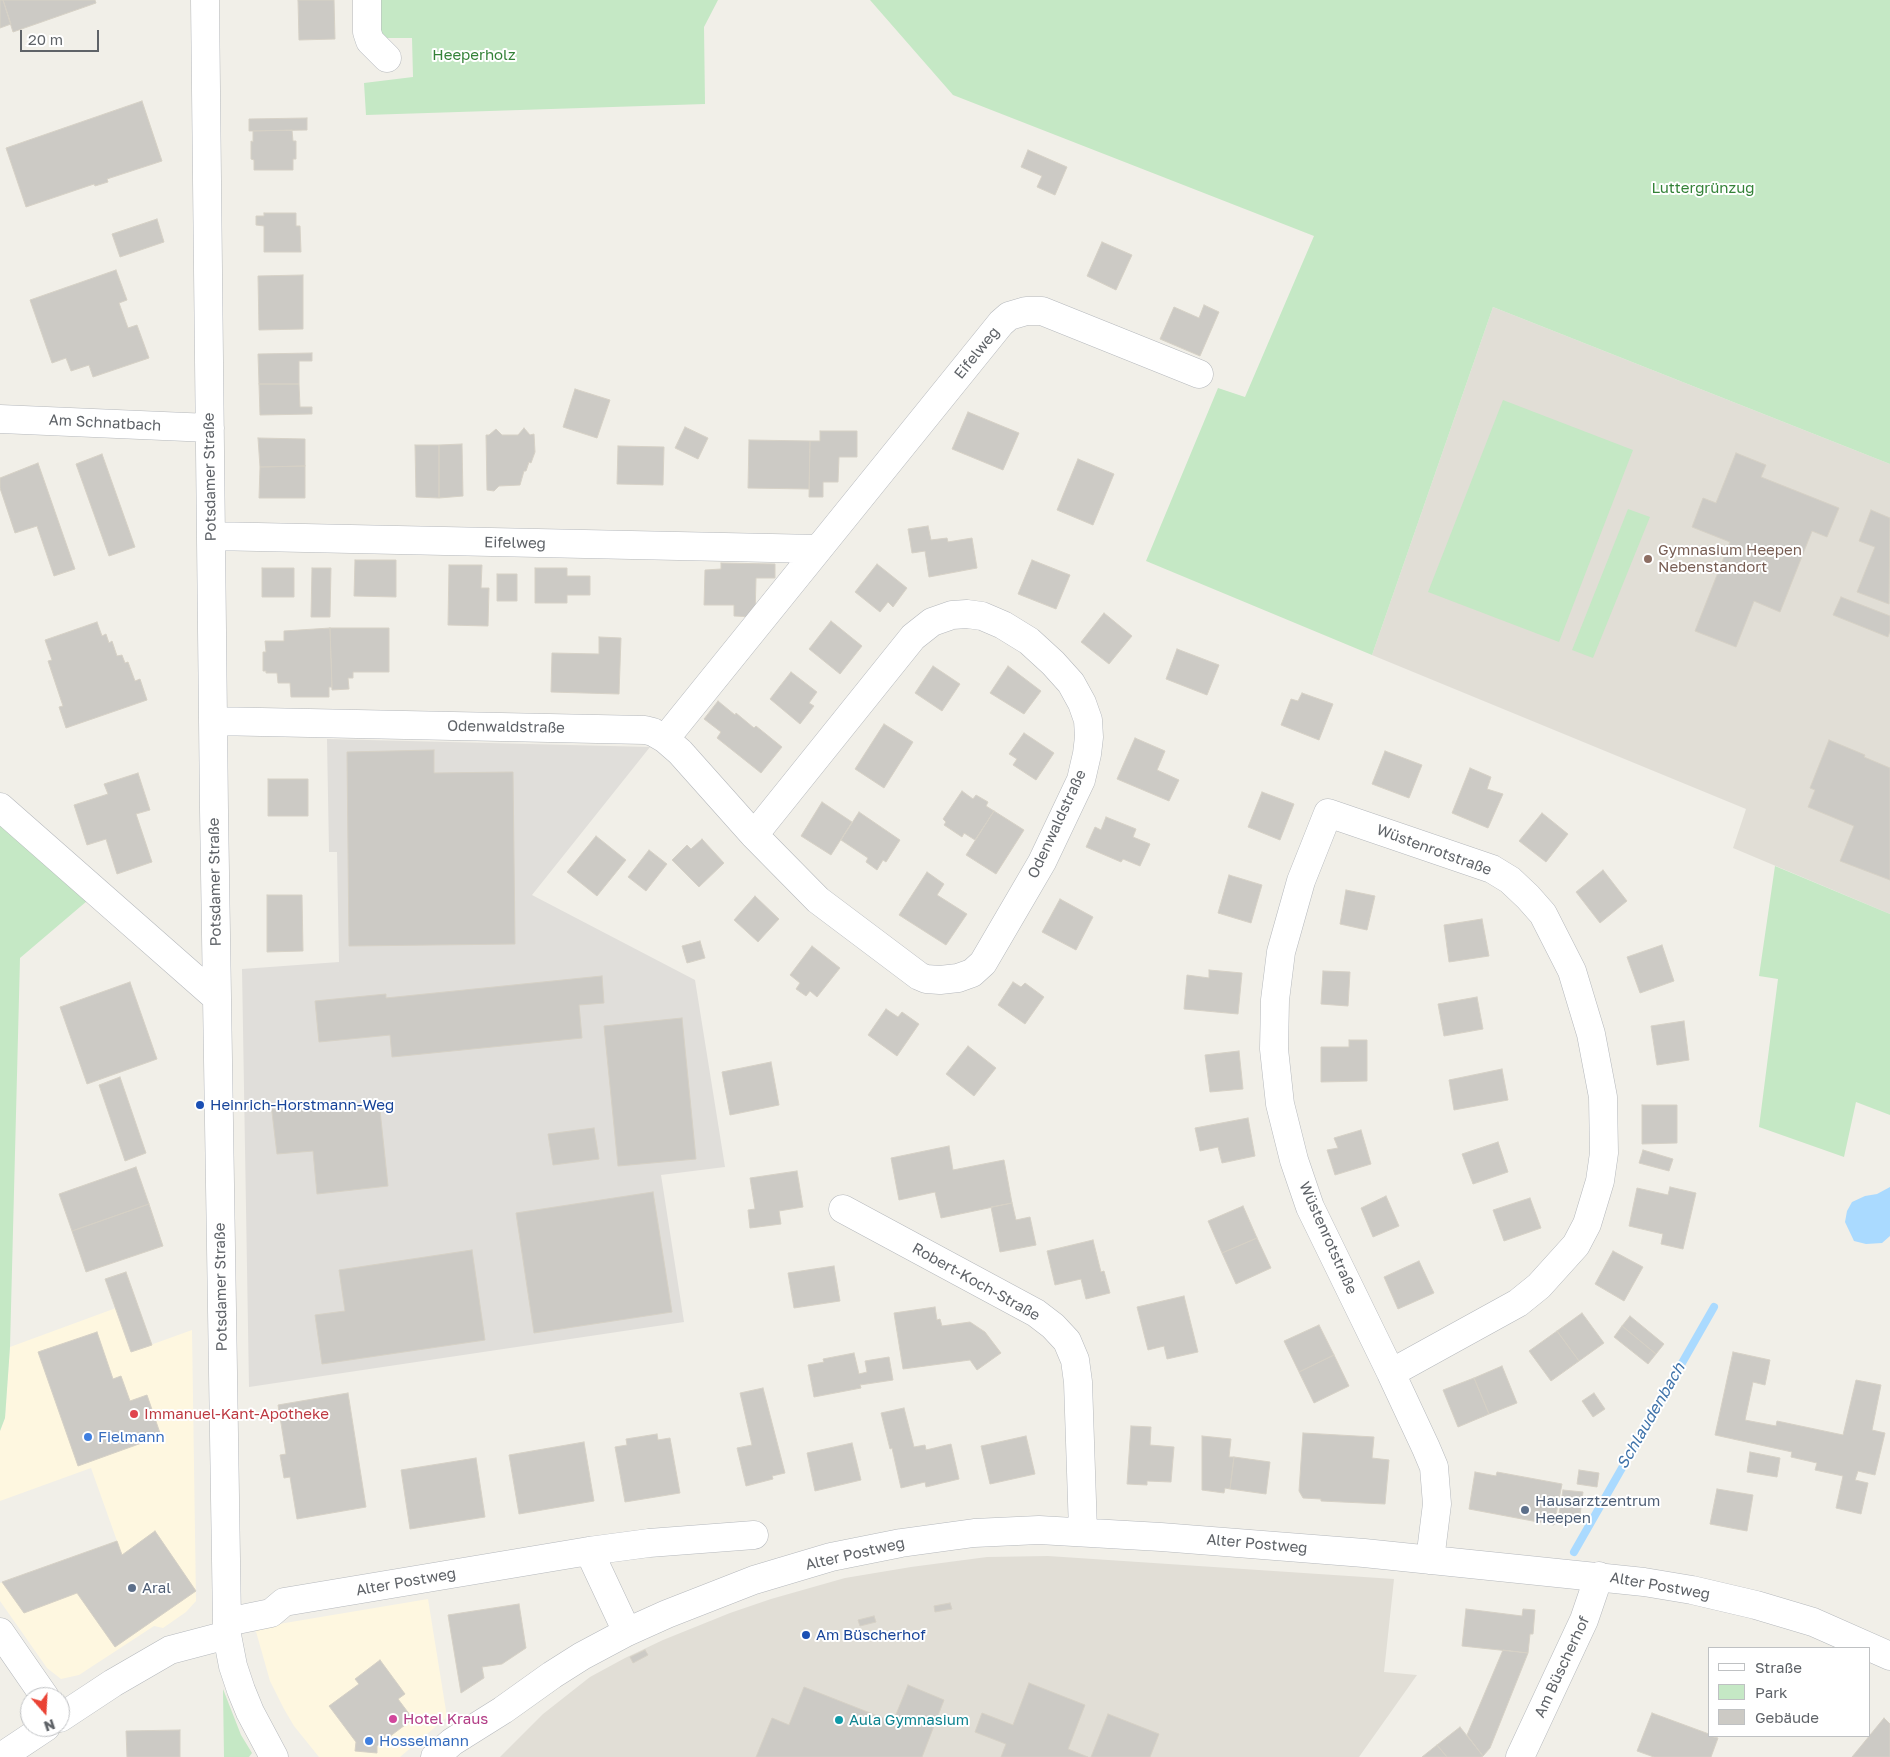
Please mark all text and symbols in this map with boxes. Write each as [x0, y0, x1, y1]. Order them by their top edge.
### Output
scale bar [22, 20, 101, 52]
text: 20 m [28, 30, 63, 48]
park label: Heeperholz [432, 46, 516, 64]
park label: Luttergrünzug [1652, 179, 1754, 197]
street label: Eifelweg [951, 323, 1003, 383]
street label: Am Schnatbach [48, 411, 162, 435]
street label: Potsdamer Straße [200, 412, 220, 542]
street label: Eifelweg [484, 533, 546, 553]
place label: Gymnasium Heepen Nebenstandort [1658, 541, 1802, 576]
marker: Gymnasium Heepen Nebenstandort [1642, 553, 1654, 565]
street label: Odenwaldstraße [447, 717, 565, 737]
street label: Odenwaldstraße [1024, 767, 1090, 881]
street label: Potsdamer Straße [205, 817, 225, 947]
street label: Wüstenrotstraße [1374, 821, 1494, 879]
place label: Heinrich-Horstmann-Weg [210, 1096, 394, 1114]
marker: Heinrich-Horstmann-Weg [194, 1099, 206, 1111]
street label: Wüstenrotstraße [1295, 1179, 1361, 1297]
street label: Potsdamer Straße [211, 1222, 231, 1352]
street label: Robert-Koch-Straße [909, 1239, 1043, 1325]
water label: Schlaudenbach [1613, 1360, 1689, 1472]
place label: Immanuel-Kant-Apotheke [144, 1405, 329, 1423]
marker: Immanuel-Kant-Apotheke [128, 1408, 140, 1420]
place label: Fielmann [98, 1428, 165, 1446]
marker: Fielmann [82, 1431, 94, 1443]
place label: Hausarztzentrum Heepen [1535, 1492, 1660, 1527]
marker: Hausarztzentrum Heepen [1519, 1504, 1531, 1516]
street label: Alter Postweg [1206, 1531, 1308, 1557]
street label: Alter Postweg [804, 1534, 906, 1574]
street label: Alter Postweg [355, 1564, 457, 1600]
street label: Alter Postweg [1609, 1568, 1711, 1604]
place label: Aral [142, 1579, 171, 1597]
marker: Aral [126, 1582, 138, 1594]
street label: Am Büscherhof [1531, 1614, 1593, 1720]
place label: Am Büscherhof [816, 1626, 926, 1644]
marker: Am Büscherhof [800, 1629, 812, 1641]
legend [1708, 1647, 1870, 1737]
text: Straße [1755, 1658, 1802, 1676]
text: Park [1755, 1683, 1787, 1701]
north arrow [20, 1687, 70, 1737]
text: Gebäude [1755, 1708, 1819, 1726]
place label: Hotel Kraus [403, 1710, 488, 1728]
place label: Aula Gymnasium [849, 1711, 969, 1729]
marker: Hotel Kraus [387, 1713, 399, 1725]
marker: Aula Gymnasium [833, 1714, 845, 1726]
text: N [42, 1716, 58, 1735]
place label: Hosselmann [379, 1732, 469, 1750]
marker: Hosselmann [363, 1735, 375, 1747]

